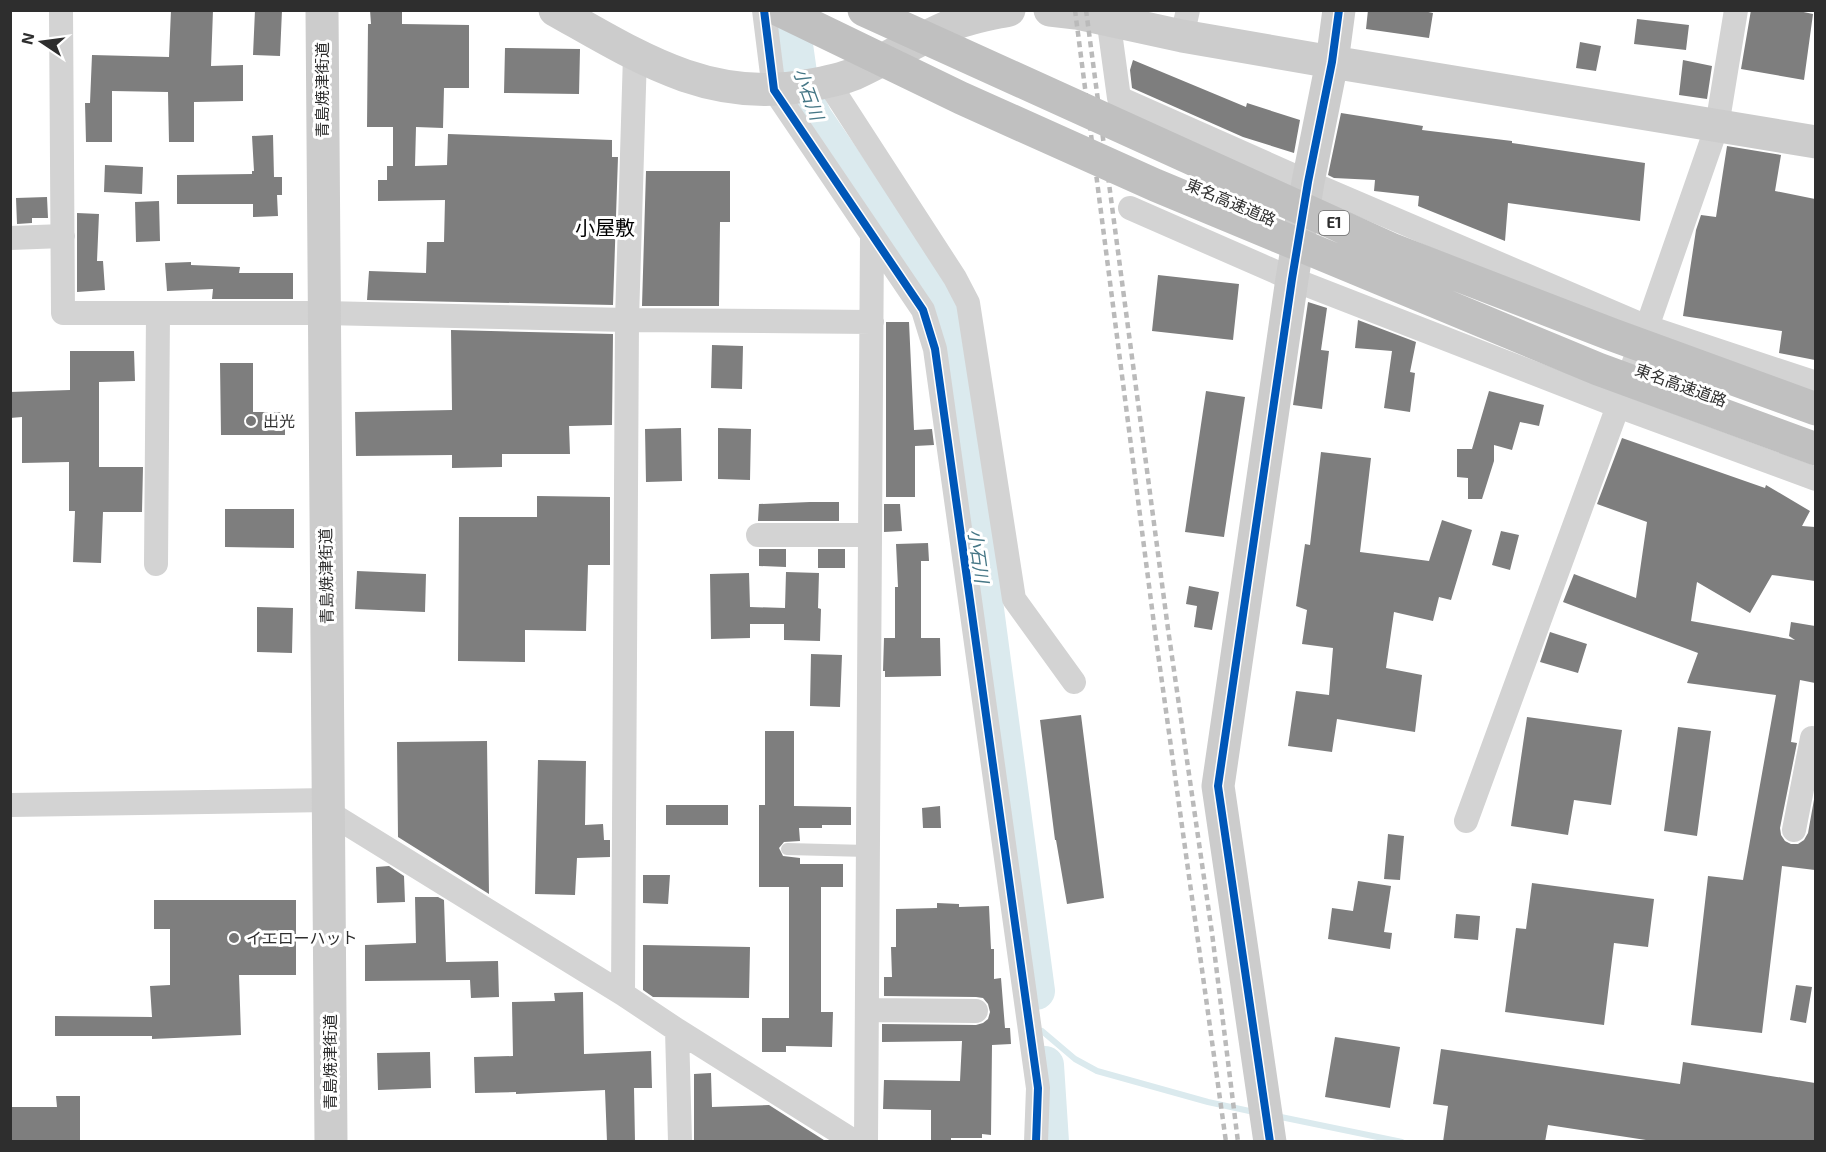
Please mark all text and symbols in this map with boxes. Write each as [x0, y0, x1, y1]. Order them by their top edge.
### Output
north arrow [12, 12, 72, 72]
text: N [16, 31, 37, 46]
street label: 青島焼津街道 [312, 42, 331, 138]
water label: 小石川 [789, 65, 829, 125]
street label: 東名高速道路 [1183, 174, 1279, 229]
road number: E1 [1319, 211, 1349, 235]
district label: 小屋敷 [575, 215, 635, 239]
street label: 東名高速道路 [1633, 359, 1730, 410]
place label: 出光 [263, 411, 295, 430]
marker: 出光 [244, 414, 258, 428]
street label: 青島焼津街道 [315, 528, 336, 624]
water label: 小石川 [964, 528, 994, 586]
place label: イエローハット [246, 928, 358, 947]
marker: イエローハット [227, 931, 241, 945]
street label: 青島焼津街道 [320, 1014, 339, 1110]

